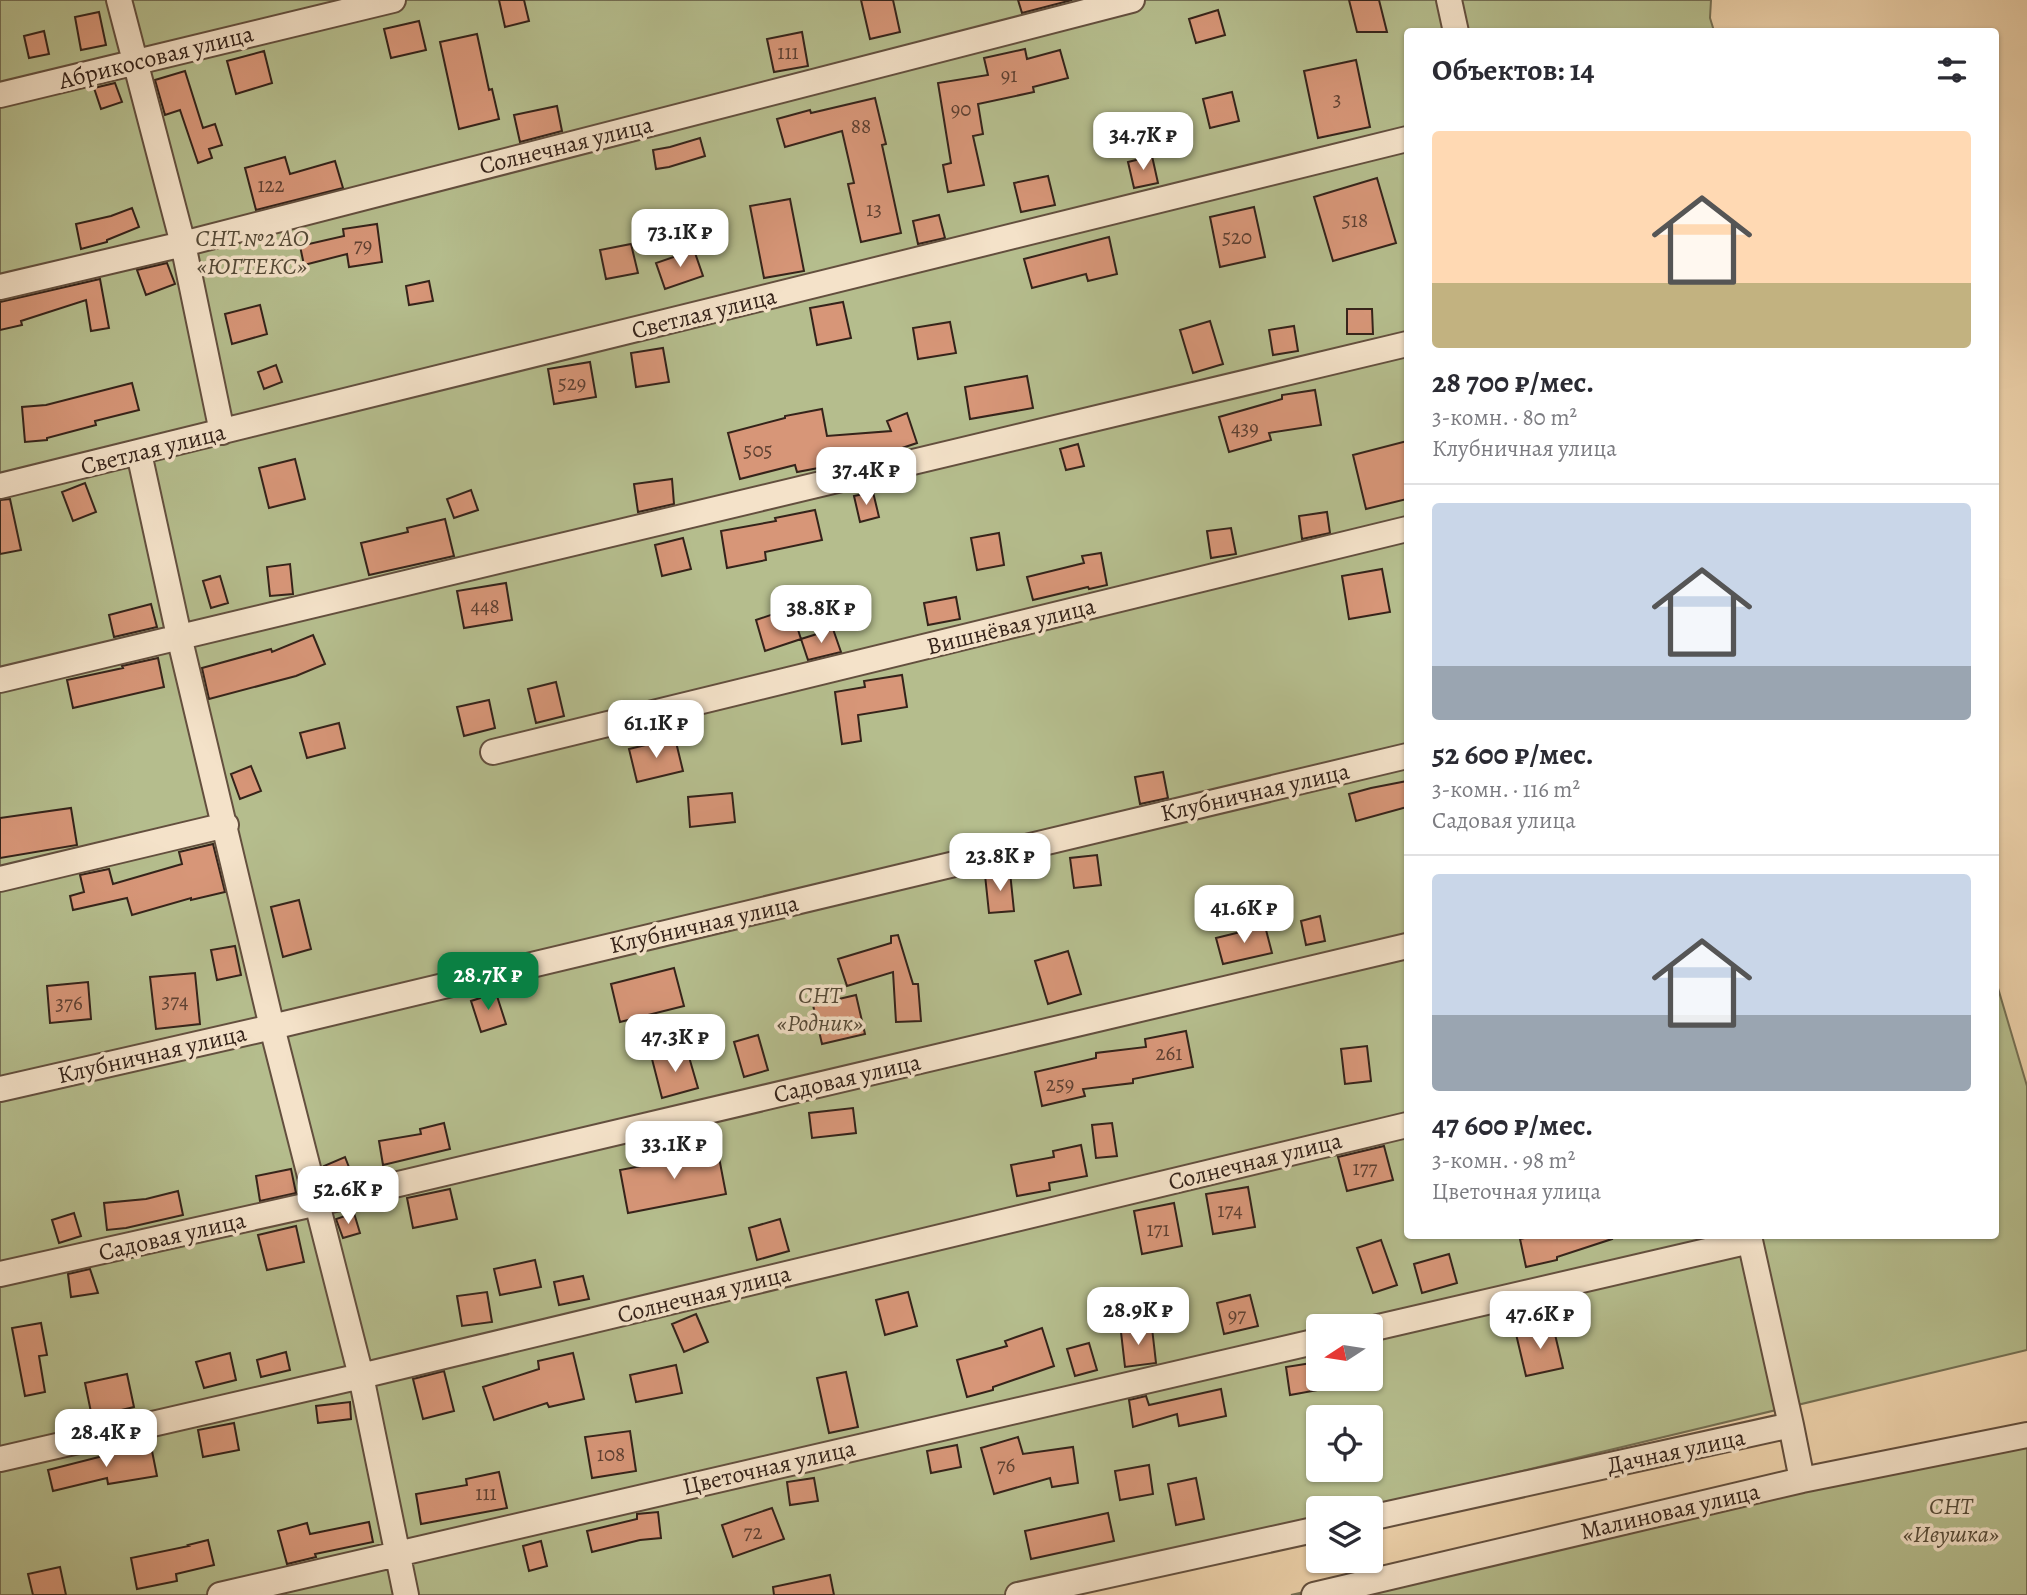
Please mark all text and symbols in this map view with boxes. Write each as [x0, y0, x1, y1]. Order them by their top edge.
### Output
street label: Абрикосовая улица [54, 17, 257, 97]
house number: 111 [777, 38, 799, 66]
text: Объектов: 14 [1432, 50, 1594, 90]
icon: filters [1933, 51, 1971, 89]
house number: 91 [1001, 61, 1017, 89]
house number: 3 [1333, 85, 1341, 113]
house number: 90 [951, 95, 971, 123]
street label: Солнечная улица [476, 108, 656, 182]
house number: 88 [851, 112, 871, 140]
pin: 34.7K ₽ [1078, 113, 1208, 172]
text: 34.7K ₽ [1109, 119, 1177, 150]
house number: 122 [257, 171, 285, 199]
icon: home [1639, 177, 1765, 303]
house number: 13 [866, 195, 882, 223]
house number: 518 [1342, 206, 1368, 234]
pin: 73.1K ₽ [615, 210, 745, 269]
text: 73.1K ₽ [647, 216, 713, 247]
park label: СНТ №2 АО «ЮГТЕКС» [195, 222, 309, 282]
house number: 520 [1222, 223, 1252, 251]
house number: 79 [354, 231, 372, 259]
street label: Светлая улица [628, 280, 780, 346]
text: 28 700 ₽/мес. [1432, 362, 1594, 402]
house number: 529 [558, 369, 586, 397]
text: 3-комн. · 80 m² [1432, 402, 1577, 433]
house number: 439 [1231, 414, 1259, 442]
street label: Светлая улица [77, 416, 229, 482]
text: Клубничная улица [1432, 433, 1617, 464]
house number: 505 [743, 436, 773, 464]
pin: 37.4K ₽ [801, 448, 931, 507]
text: 37.4K ₽ [832, 454, 900, 485]
icon: home [1639, 549, 1765, 675]
pin: 38.8K ₽ [756, 586, 886, 645]
street label: Вишнёвая улица [923, 590, 1099, 662]
house number: 448 [470, 592, 500, 620]
text: 38.8K ₽ [786, 592, 856, 623]
pin: 61.1K ₽ [591, 700, 721, 760]
text: 61.1K ₽ [624, 707, 688, 738]
text: 52 600 ₽/мес. [1432, 734, 1594, 774]
street label: Клубничная улица [1157, 755, 1353, 829]
text: 3-комн. · 116 m² [1432, 774, 1580, 805]
text: Садовая улица [1432, 805, 1576, 836]
pin: 23.8K ₽ [935, 834, 1065, 893]
text: 23.8K ₽ [965, 840, 1035, 871]
pin: 41.6K ₽ [1179, 886, 1309, 945]
street label: Клубничная улица [606, 887, 802, 961]
text: 41.6K ₽ [1211, 892, 1277, 923]
icon: home [1639, 920, 1765, 1046]
pin: 28.7K ₽ [423, 953, 553, 1012]
text: 28.7K ₽ [453, 959, 523, 990]
park label: СНТ «Родник» [777, 979, 863, 1039]
house number: 374 [161, 987, 189, 1015]
house number: 376 [55, 989, 83, 1017]
pin: 47.3K ₽ [610, 1014, 740, 1074]
street label: Клубничная улица [54, 1017, 250, 1091]
text: 47.3K ₽ [641, 1021, 709, 1052]
house number: 261 [1156, 1039, 1182, 1067]
street label: Садовая улица [770, 1046, 924, 1110]
house number: 259 [1046, 1070, 1074, 1098]
text: 47 600 ₽/мес. [1432, 1105, 1593, 1145]
pin: 33.1K ₽ [609, 1122, 739, 1181]
street label: Солнечная улица [1165, 1124, 1345, 1198]
text: 33.1K ₽ [641, 1128, 707, 1159]
text: 3-комн. · 98 m² [1432, 1145, 1575, 1176]
house number: 177 [1353, 1154, 1378, 1182]
pin: 52.6K ₽ [283, 1166, 413, 1226]
text: 52.6K ₽ [314, 1173, 382, 1204]
text: Цветочная улица [1432, 1176, 1601, 1207]
house number: 174 [1217, 1196, 1243, 1224]
street label: Садовая улица [95, 1204, 249, 1268]
house number: 171 [1146, 1215, 1170, 1243]
street label: Солнечная улица [614, 1257, 794, 1331]
pin: 28.9K ₽ [1073, 1288, 1203, 1347]
pin: 47.6K ₽ [1475, 1292, 1605, 1351]
text: 28.9K ₽ [1103, 1294, 1173, 1325]
text: 47.6K ₽ [1506, 1298, 1574, 1329]
house number: 97 [1228, 1301, 1246, 1329]
north arrow [1306, 1314, 1382, 1391]
map controls [1306, 1314, 1383, 1573]
button: locate [1306, 1405, 1383, 1482]
pin: 28.4K ₽ [41, 1410, 171, 1469]
text: 28.4K ₽ [71, 1416, 141, 1447]
street label: Дачная улица [1604, 1421, 1748, 1481]
street label: Цветочная улица [679, 1432, 859, 1502]
house number: 108 [597, 1440, 625, 1468]
house number: 76 [997, 1451, 1016, 1479]
street label: Малиновая улица [1577, 1475, 1763, 1547]
house number: 111 [475, 1479, 497, 1507]
park label: СНТ «Ивушка» [1903, 1490, 1999, 1550]
button: layers [1306, 1496, 1383, 1573]
house number: 72 [744, 1518, 762, 1546]

